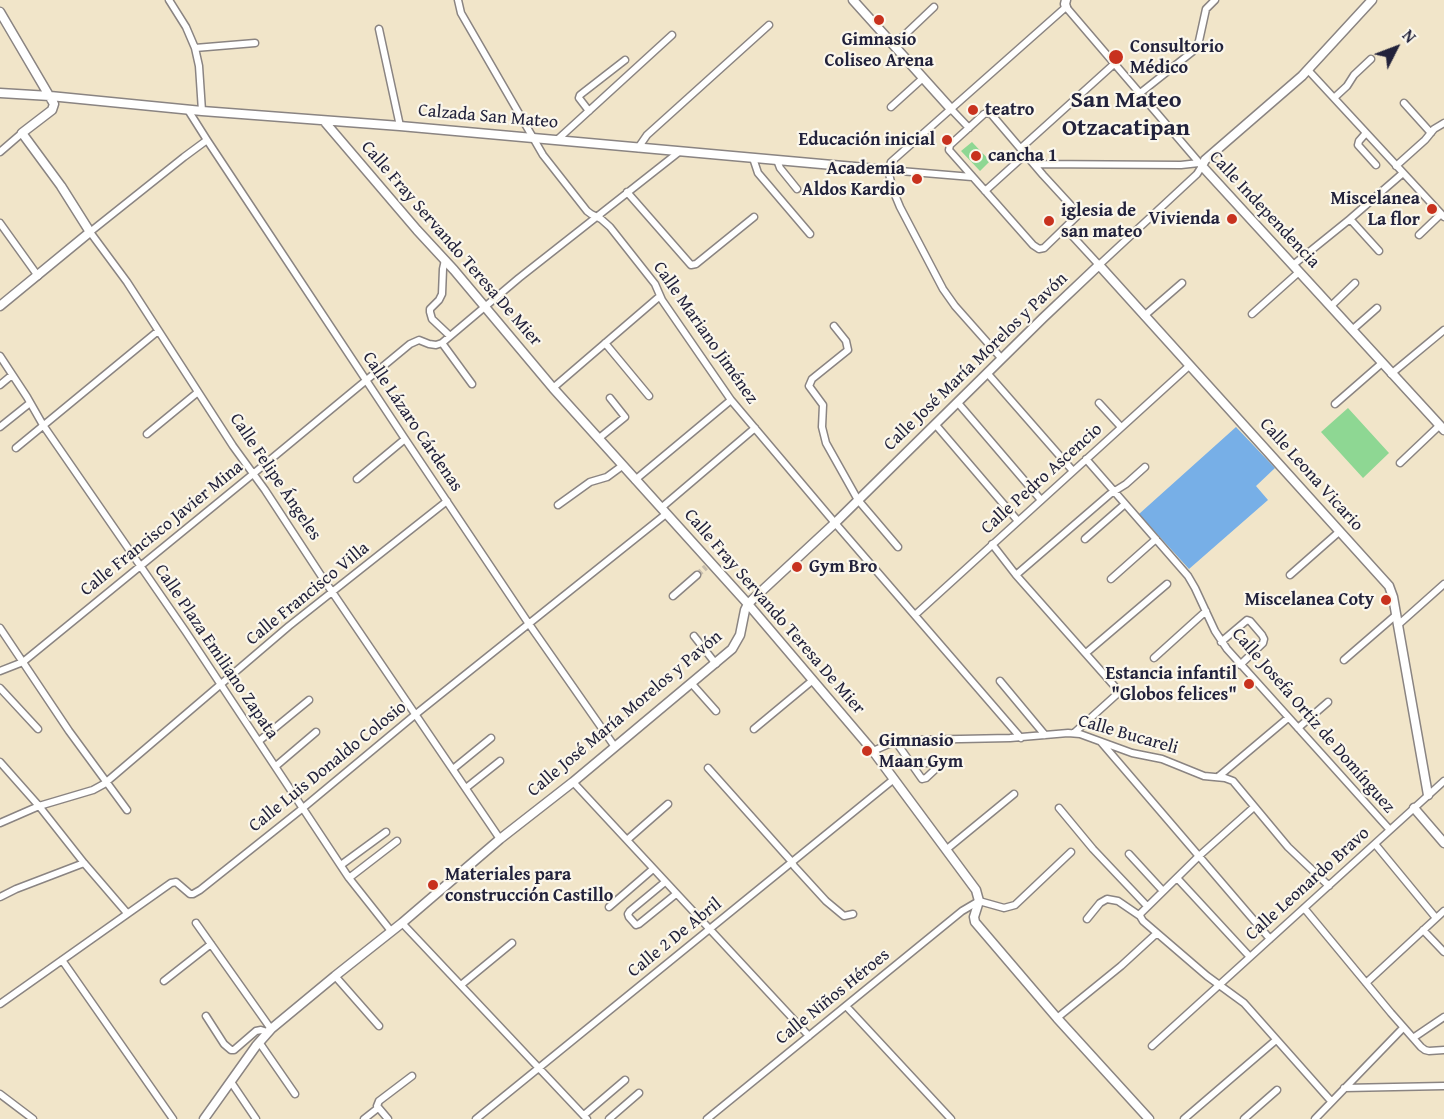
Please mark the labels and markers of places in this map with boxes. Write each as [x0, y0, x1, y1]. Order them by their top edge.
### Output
marker: Gimnasio Coliseo Arena [872, 13, 886, 27]
place label: Gimnasio Coliseo Arena [824, 29, 934, 72]
place label: Consultorio Médico [1130, 36, 1224, 78]
marker: Consultorio Médico [1107, 48, 1125, 66]
place label: teatro [985, 99, 1034, 121]
marker: teatro [966, 103, 980, 117]
place label: Educación inicial [799, 129, 935, 151]
marker: Educación inicial [940, 133, 954, 147]
place label: cancha 1 [988, 145, 1057, 167]
marker: cancha 1 [969, 149, 983, 163]
place label: Academia Aldos Kardio [802, 158, 905, 201]
marker: Academia Aldos Kardio [910, 172, 924, 186]
place label: Miscelanea La flor [1331, 188, 1420, 230]
place label: iglesia de san mateo [1061, 200, 1142, 242]
marker: Miscelanea La flor [1425, 202, 1439, 216]
place label: Vivienda [1149, 208, 1220, 230]
marker: Vivienda [1225, 212, 1239, 226]
marker: iglesia de san mateo [1042, 214, 1056, 228]
place label: Gym Bro [809, 556, 877, 578]
marker: Gym Bro [790, 560, 804, 574]
place label: Miscelanea Coty [1245, 589, 1374, 611]
marker: Miscelanea Coty [1379, 593, 1393, 607]
place label: Estancia infantil "Globos felices" [1106, 663, 1237, 706]
marker: Estancia infantil "Globos felices" [1242, 677, 1256, 691]
place label: Gimnasio Maan Gym [879, 730, 963, 772]
marker: Gimnasio Maan Gym [860, 744, 874, 758]
place label: Materiales para construcción Castillo [445, 864, 613, 906]
marker: Materiales para construcción Castillo [426, 878, 440, 892]

